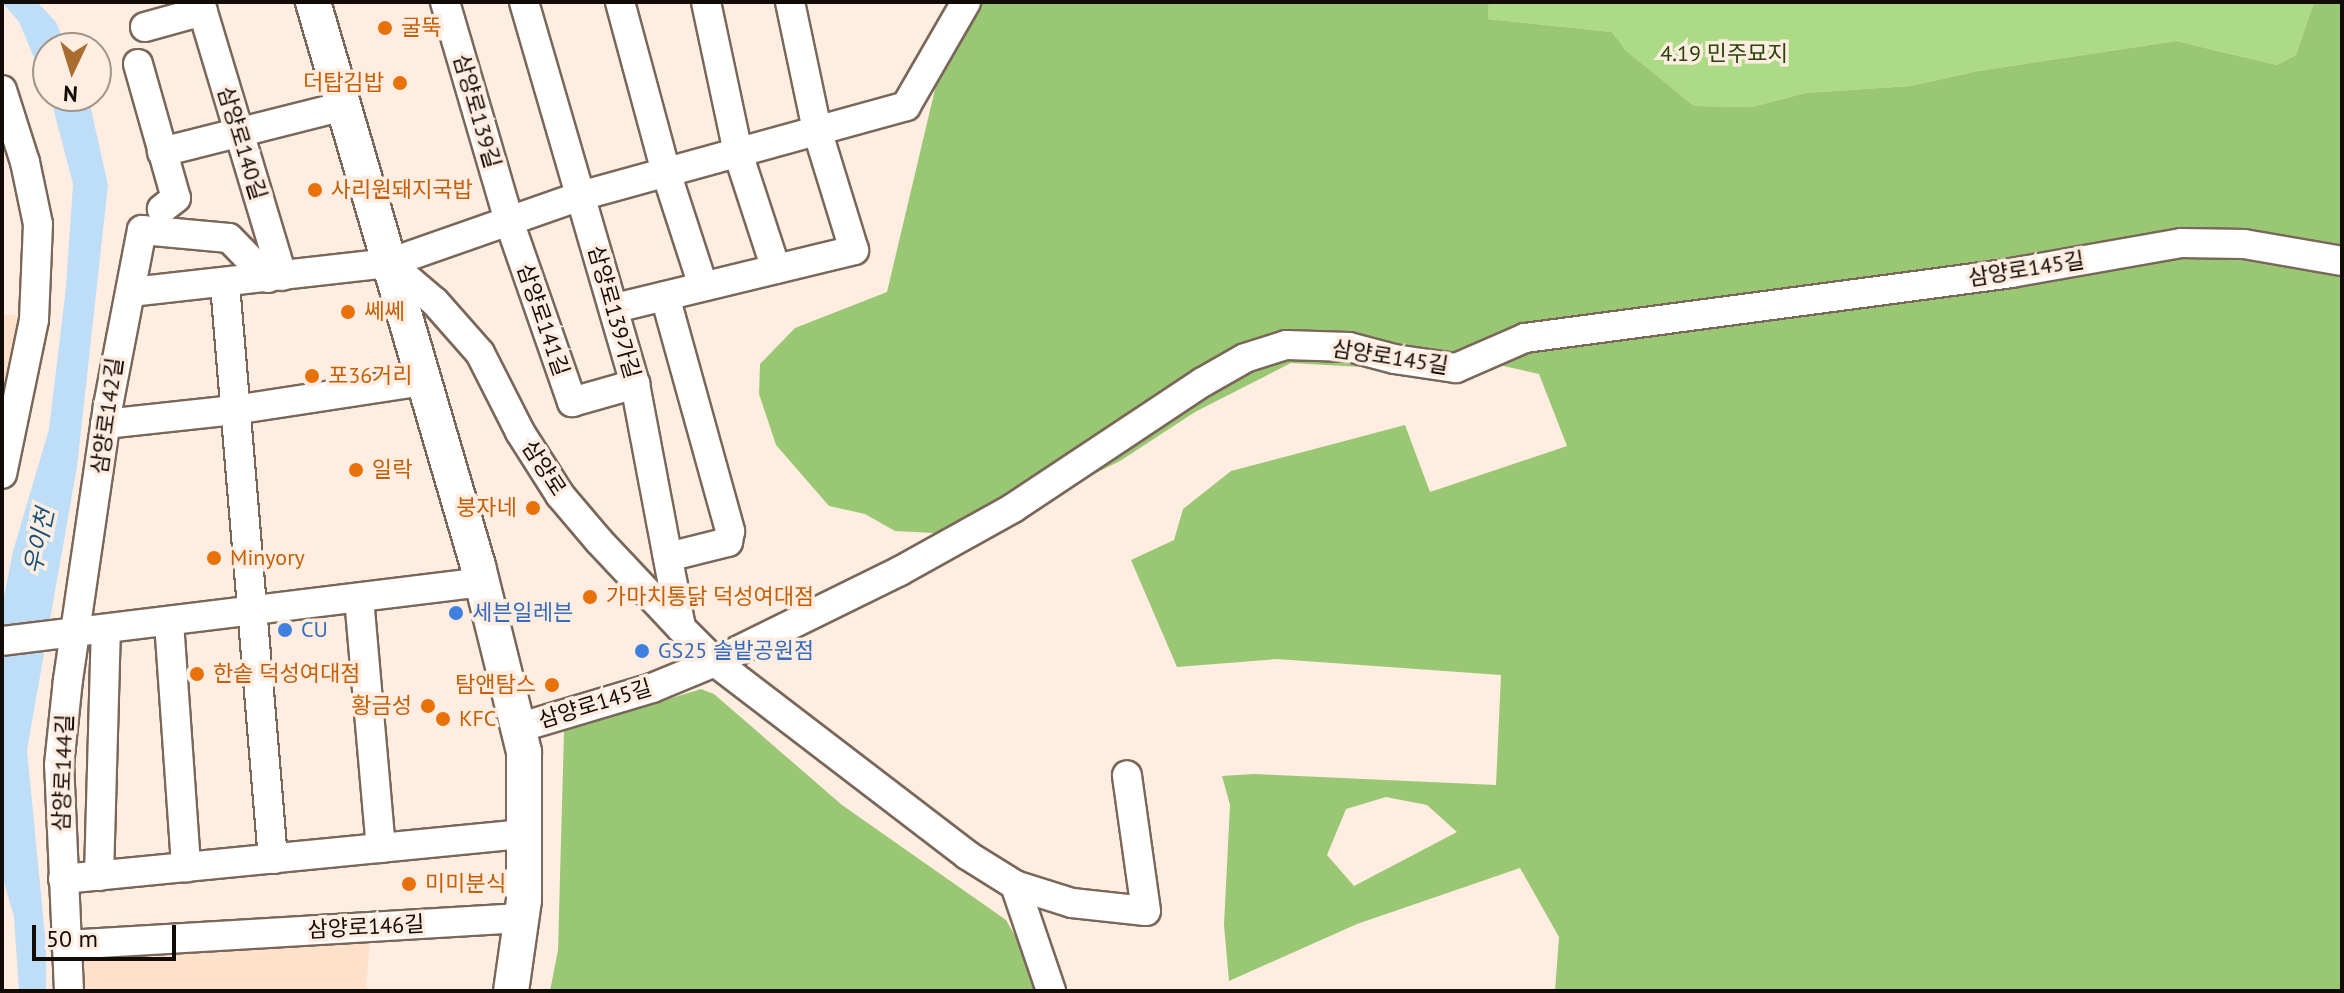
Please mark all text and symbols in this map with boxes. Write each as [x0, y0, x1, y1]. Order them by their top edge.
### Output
place label: 굴뚝 [401, 15, 441, 41]
marker: 굴뚝 [376, 19, 394, 37]
north arrow [32, 32, 112, 112]
park label: 4.19 민주묘지 [1660, 41, 1788, 67]
street label: 삼양로139길 [448, 51, 506, 171]
place label: 더탑김밥 [303, 70, 384, 96]
marker: 더탑김밥 [391, 74, 409, 92]
text: N [62, 79, 79, 108]
street label: 삼양로140길 [212, 83, 272, 203]
place label: 사리원돼지국밥 [331, 177, 473, 203]
marker: 사리원돼지국밥 [306, 181, 324, 199]
street label: 삼양로139가길 [582, 242, 646, 382]
street label: 삼양로145길 [1966, 247, 2086, 291]
street label: 삼양로141길 [511, 260, 575, 380]
place label: 쎄쎄 [364, 299, 404, 325]
marker: 쎄쎄 [339, 303, 357, 321]
street label: 삼양로145길 [1330, 335, 1450, 379]
street label: 삼양로142길 [86, 356, 128, 476]
place label: 포36거리 [328, 363, 413, 389]
marker: 포36거리 [303, 367, 321, 385]
street label: 삼양로 [516, 435, 572, 501]
place label: 일락 [372, 457, 412, 483]
marker: 일락 [347, 461, 365, 479]
place label: 붕자네 [456, 495, 517, 521]
marker: 붕자네 [524, 499, 542, 517]
water label: 우이천 [18, 506, 60, 576]
place label: Minyory [230, 545, 305, 571]
marker: Minyory [205, 549, 223, 567]
place label: 가마치통닭 덕성여대점 [606, 584, 814, 610]
marker: 가마치통닭 덕성여대점 [581, 588, 599, 606]
place label: 세븐일레븐 [472, 600, 573, 626]
marker: 세븐일레븐 [447, 604, 465, 622]
place label: CU [301, 617, 328, 643]
marker: CU [276, 621, 294, 639]
place label: GS25 솔밭공원점 [658, 638, 814, 664]
marker: GS25 솔밭공원점 [633, 642, 651, 660]
place label: 한솥 덕성여대점 [213, 661, 361, 687]
marker: 한솥 덕성여대점 [188, 665, 206, 683]
place label: 탐앤탐스 [455, 672, 536, 698]
street label: 삼양로145길 [535, 674, 655, 734]
marker: 탐앤탐스 [543, 676, 561, 694]
place label: 황금성 [351, 693, 412, 719]
marker: 황금성 [419, 697, 437, 715]
place label: KFC [459, 706, 496, 732]
marker: KFC [434, 710, 452, 728]
street label: 삼양로144길 [48, 714, 78, 832]
place label: 미미분식 [425, 871, 506, 897]
marker: 미미분식 [400, 875, 418, 893]
scale bar [36, 909, 180, 959]
street label: 삼양로146길 [307, 911, 425, 943]
text: 50 m [46, 923, 98, 954]

